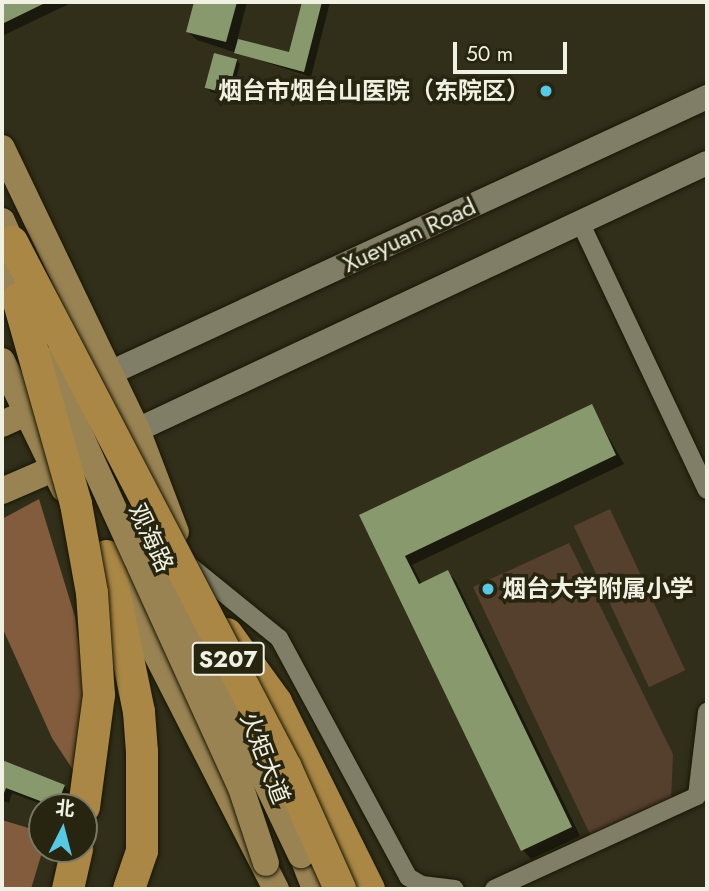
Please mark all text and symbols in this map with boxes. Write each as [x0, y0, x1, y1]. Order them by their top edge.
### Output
scale bar [457, 28, 571, 72]
text: 50 m [466, 39, 513, 69]
place label: 烟台市烟台山医院（东院区） [218, 77, 530, 105]
marker: 烟台市烟台山医院（东院区） [536, 81, 556, 101]
street label: Xueyuan Road [338, 192, 480, 278]
street label: 观海路 [123, 499, 179, 577]
place label: 烟台大学附属小学 [502, 575, 694, 603]
marker: 烟台大学附属小学 [480, 581, 496, 597]
road number: S207 [191, 639, 265, 678]
street label: 火矩大道 [234, 708, 296, 808]
north arrow [28, 793, 98, 863]
text: 北 [54, 794, 76, 823]

